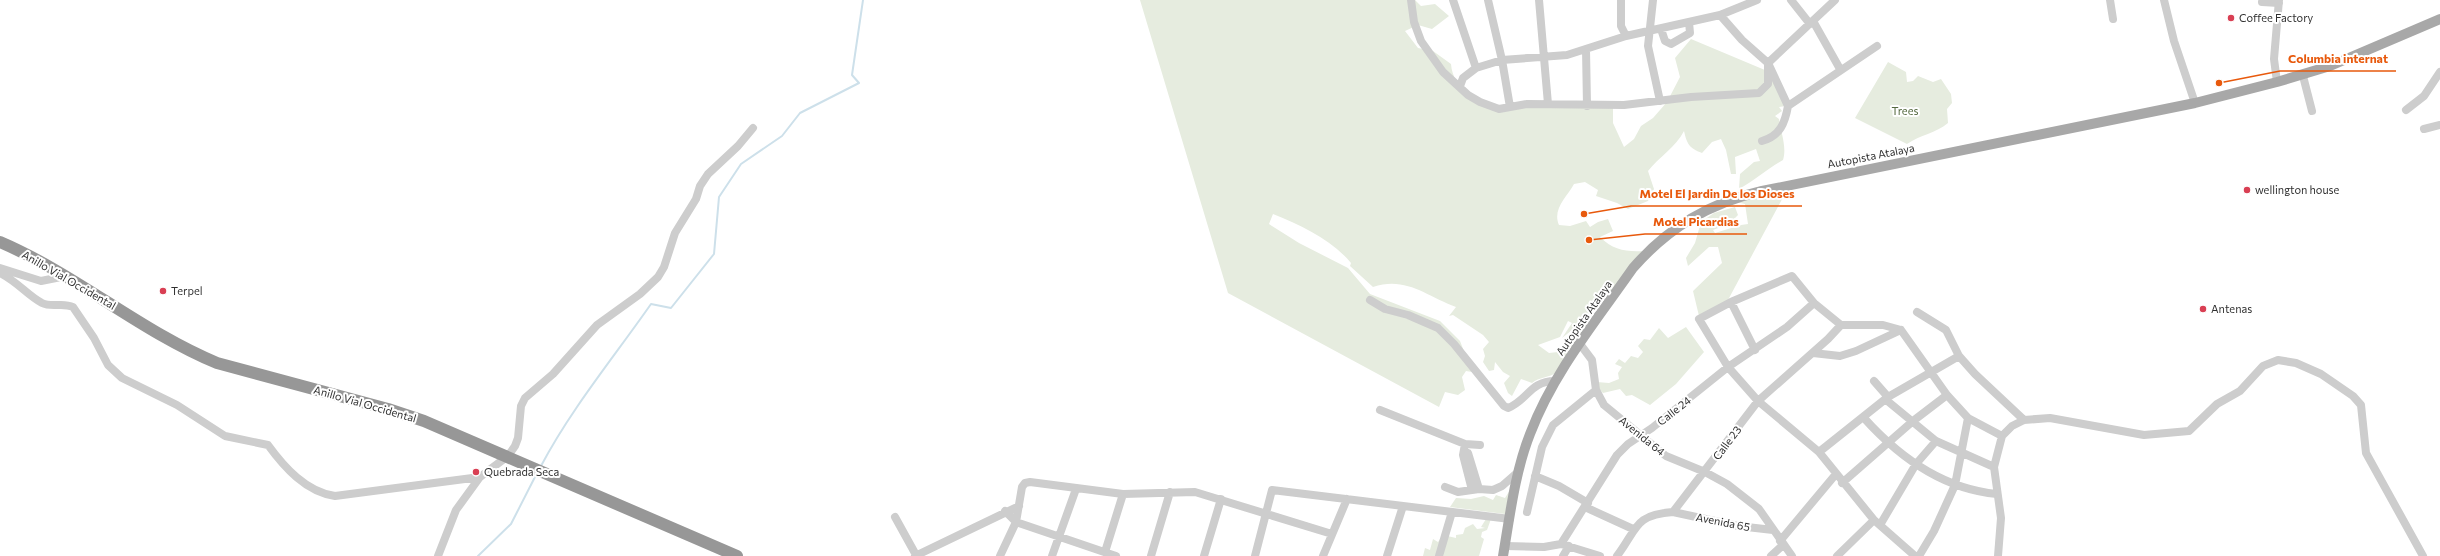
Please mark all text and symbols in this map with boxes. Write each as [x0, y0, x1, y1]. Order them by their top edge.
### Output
place label: Coffee Factory [2239, 11, 2314, 24]
marker: Coffee Factory [2226, 13, 2236, 23]
callout: Columbia internat [2280, 47, 2396, 71]
text: Columbia internat [2288, 51, 2388, 65]
park label: Trees [1892, 104, 1918, 117]
street label: Autopista Atalaya [1826, 141, 1916, 170]
callout: Motel El Jardin De los Dioses [1631, 182, 1802, 206]
place label: wellington house [2255, 183, 2340, 196]
marker: wellington house [2242, 185, 2252, 195]
text: Motel El Jardin De los Dioses [1639, 186, 1795, 201]
callout: Motel Picardias [1645, 210, 1747, 234]
text: Motel Picardias [1653, 214, 1739, 228]
street label: Anillo Vial Occidental [20, 247, 119, 312]
street label: Autopista Atalaya [1553, 278, 1614, 358]
place label: Terpel [171, 284, 203, 297]
marker: Terpel [158, 286, 168, 296]
place label: Antenas [2211, 302, 2252, 315]
marker: Antenas [2198, 304, 2208, 314]
street label: Anillo Vial Occidental [312, 383, 418, 424]
street label: Calle 24 [1654, 393, 1693, 428]
street label: Avenida 64 [1617, 413, 1668, 458]
street label: Calle 23 [1710, 423, 1744, 462]
place label: Quebrada Seca [484, 465, 559, 478]
marker: Quebrada Seca [471, 467, 481, 477]
street label: Avenida 65 [1695, 510, 1751, 533]

